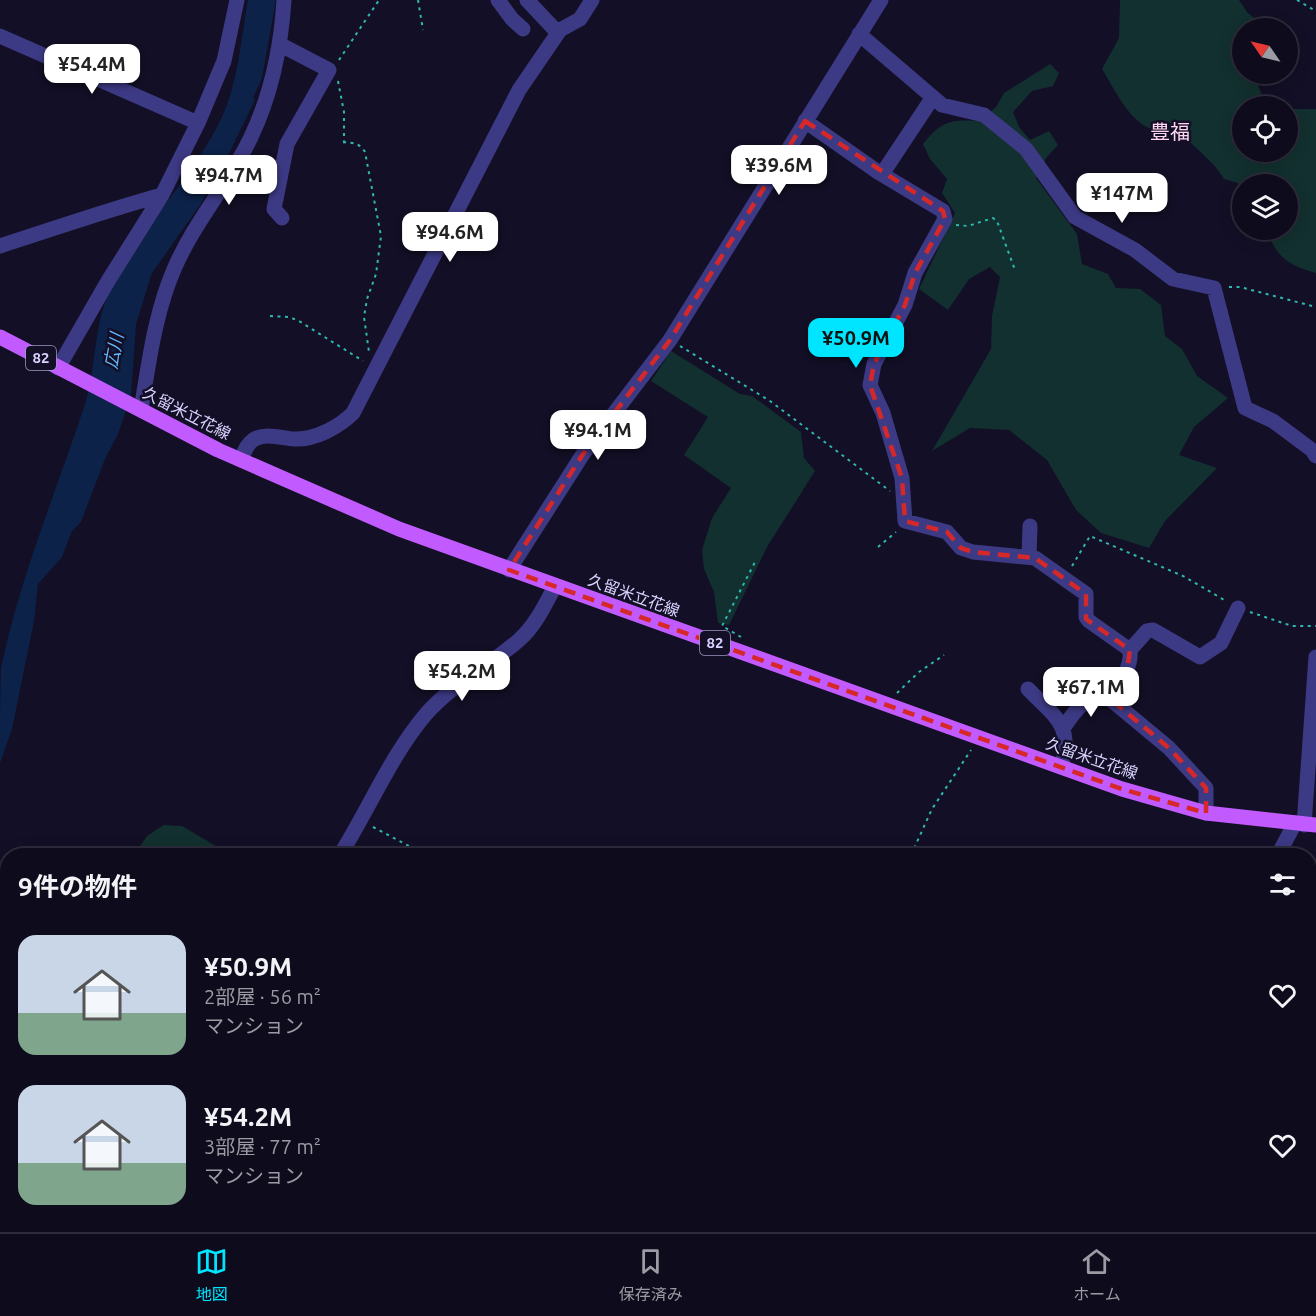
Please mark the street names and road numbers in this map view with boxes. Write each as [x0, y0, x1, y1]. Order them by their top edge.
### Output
road number: 82 [26, 346, 56, 370]
street label: 久留米立花線 [140, 383, 234, 443]
street label: 久留米立花線 [586, 570, 682, 620]
road number: 82 [700, 631, 730, 655]
street label: 久留米立花線 [1044, 734, 1140, 782]

